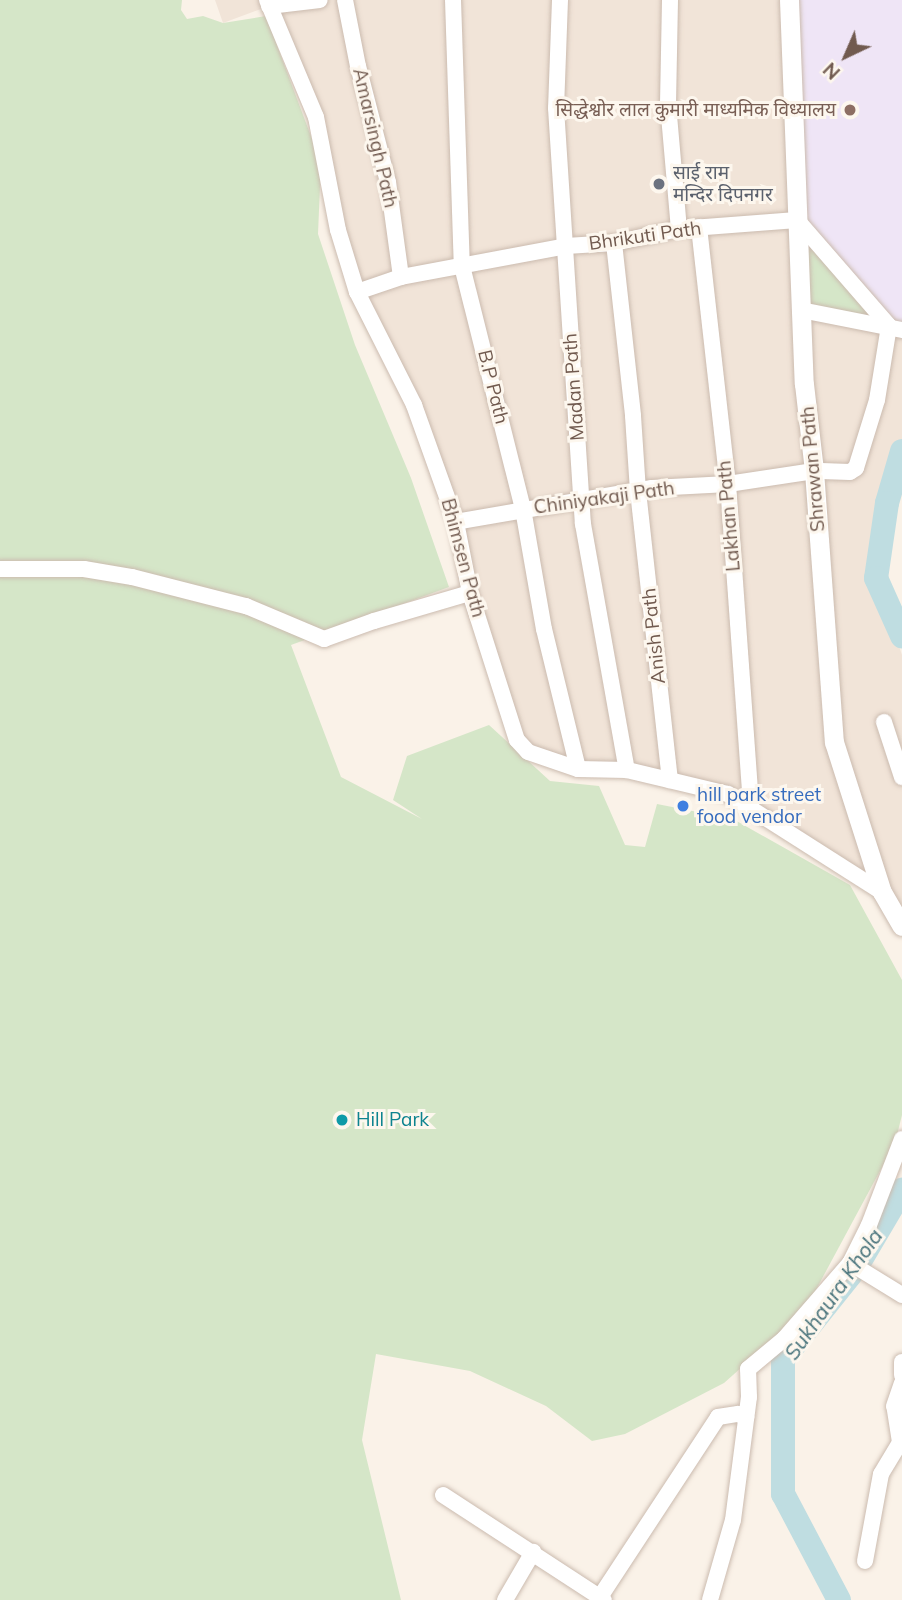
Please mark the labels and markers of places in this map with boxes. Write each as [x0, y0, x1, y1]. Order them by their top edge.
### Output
place label: सिद्धेश्वोर लाल कुमारी माध्यमिक विध्यालय [555, 99, 836, 121]
marker: सिद्धेश्वोर लाल कुमारी माध्यमिक विध्यालय [842, 102, 858, 118]
place label: साई राम मन्दिर दिपनगर [673, 162, 773, 206]
marker: साई राम मन्दिर दिपनगर [651, 176, 667, 192]
place label: hill park street food vendor [697, 784, 821, 828]
marker: hill park street food vendor [675, 798, 691, 814]
place label: Hill Park [356, 1109, 429, 1131]
marker: Hill Park [334, 1112, 350, 1128]

